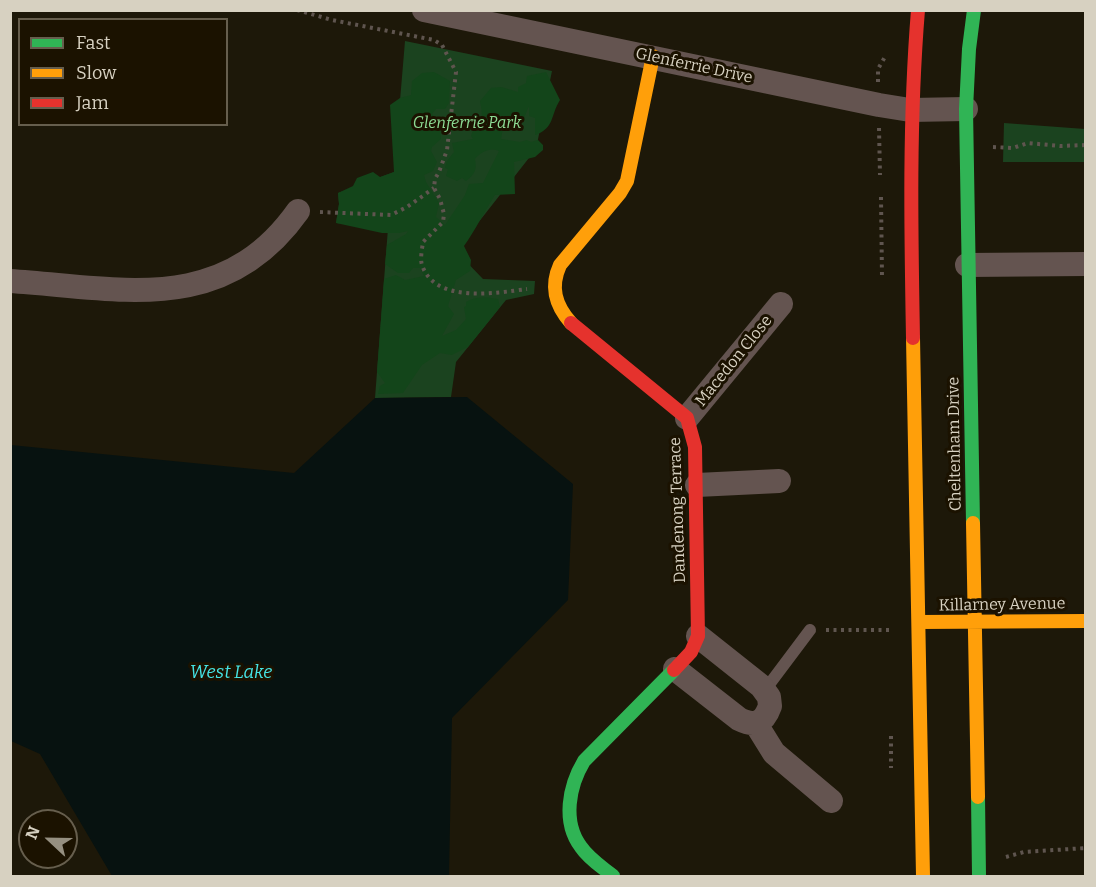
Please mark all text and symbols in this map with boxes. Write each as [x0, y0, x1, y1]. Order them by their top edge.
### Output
legend [18, 18, 228, 126]
text: Fast [76, 32, 111, 54]
street label: Glenferrie Drive [634, 44, 754, 88]
text: Slow [76, 62, 116, 84]
text: Jam [76, 92, 109, 114]
park label: Glenferrie Park [413, 114, 521, 134]
street label: Macedon Close [691, 312, 777, 410]
street label: Cheltenham Drive [944, 377, 966, 511]
street label: Dandenong Terrace [666, 437, 690, 583]
street label: Killarney Avenue [938, 594, 1066, 616]
water label: West Lake [190, 662, 272, 684]
north arrow [18, 809, 78, 869]
text: N [22, 824, 44, 842]

